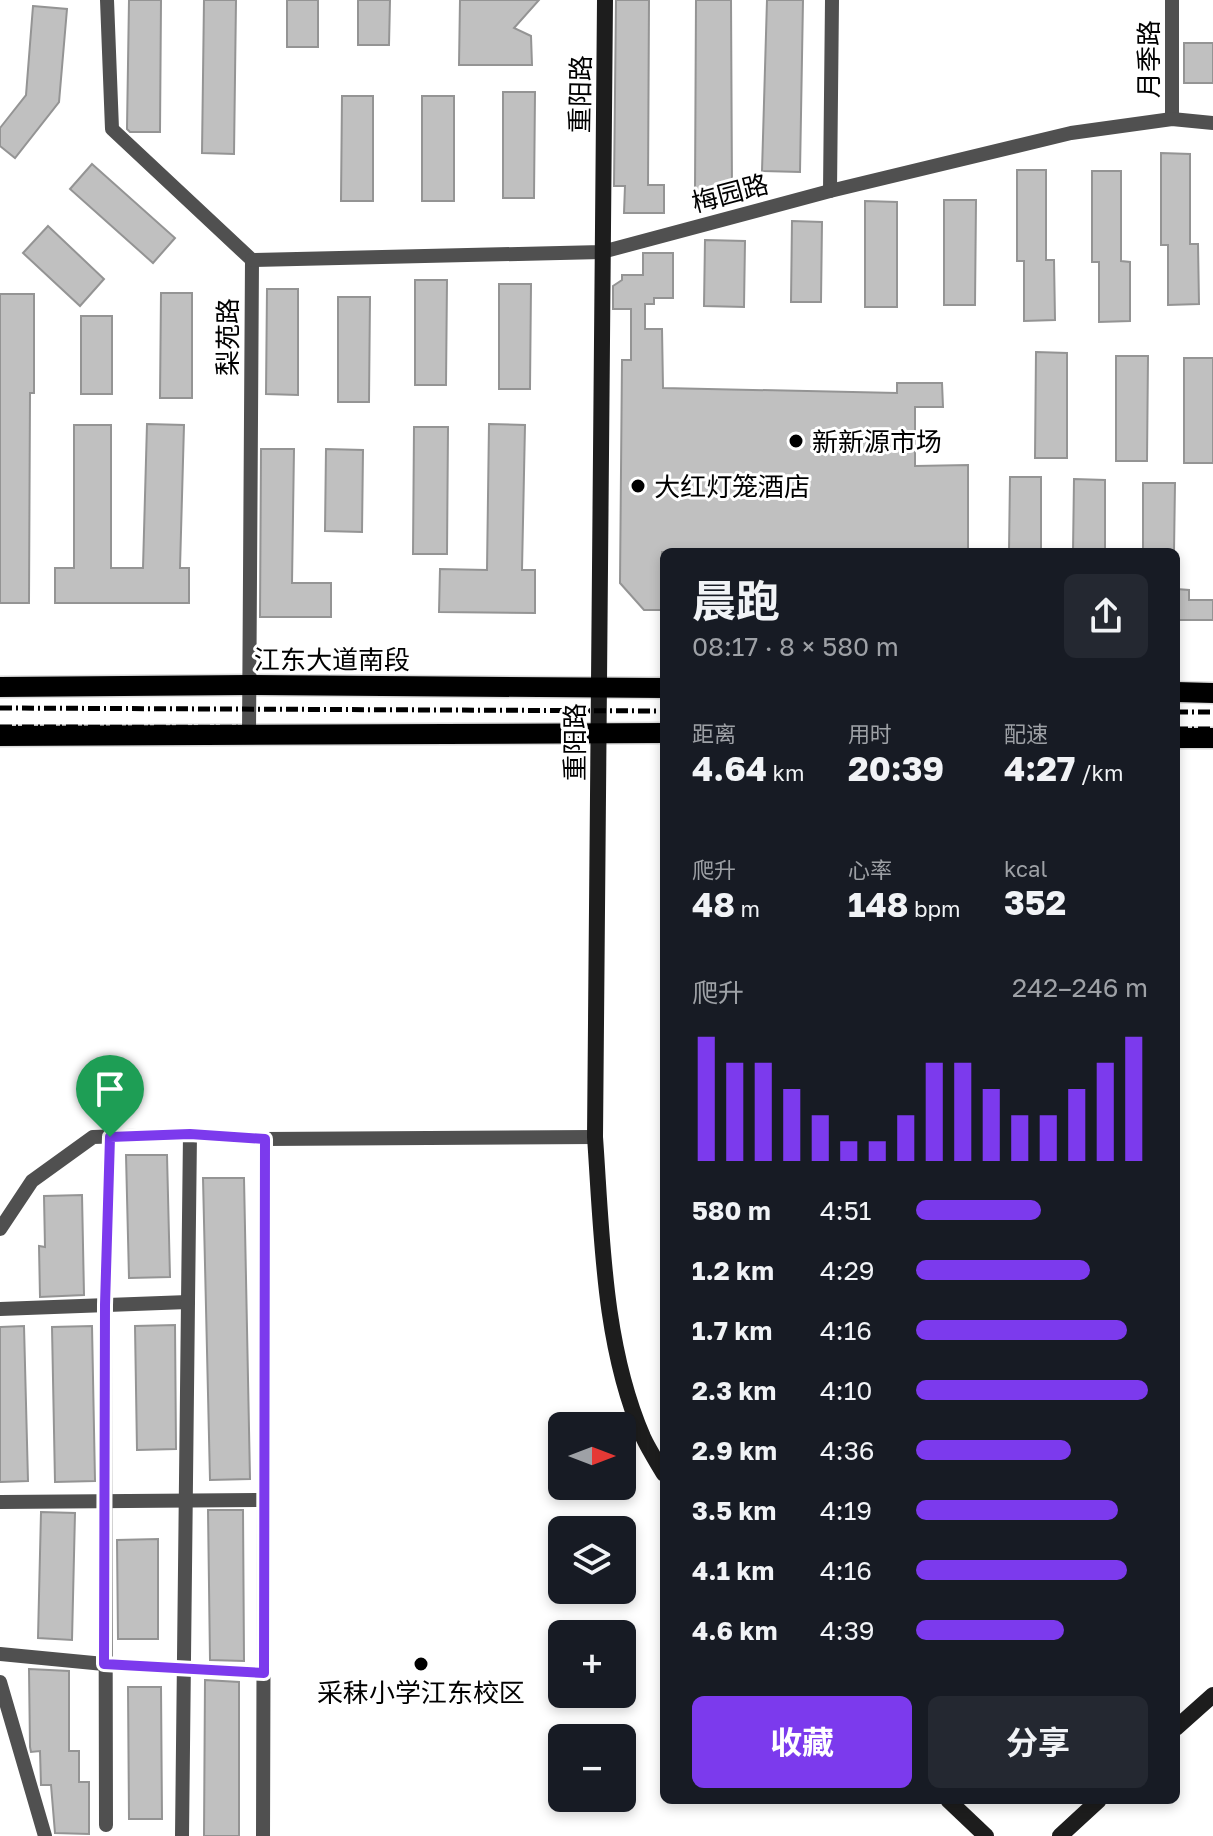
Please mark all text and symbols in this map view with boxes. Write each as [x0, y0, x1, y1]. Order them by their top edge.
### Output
street label: 月季路 [1133, 20, 1164, 98]
street label: 重阳路 [564, 55, 596, 133]
street label: 梅园路 [688, 168, 772, 218]
street label: 梨苑路 [212, 298, 243, 376]
place label: 新新源市场 [812, 426, 942, 457]
marker: 新新源市场 [787, 432, 805, 450]
place label: 大红灯笼酒店 [654, 471, 810, 502]
marker: 大红灯笼酒店 [629, 477, 647, 495]
text: 晨跑 [692, 574, 780, 627]
button: share [1064, 574, 1148, 658]
text: 08:17 · 8 × 580 m [692, 631, 899, 662]
street label: 江东大道南段 [254, 644, 410, 675]
street label: 重阳路 [559, 703, 590, 781]
text: 距离 [692, 720, 736, 747]
text: 用时 [848, 720, 892, 747]
text: 配速 [1004, 720, 1048, 747]
text: 4.64 [692, 748, 767, 788]
text: 20:39 [848, 748, 944, 788]
text: 4:27 [1004, 748, 1075, 788]
text: km [767, 759, 804, 786]
text: /km [1075, 759, 1123, 786]
text: kcal [1004, 855, 1047, 882]
text: 爬升 [692, 856, 736, 883]
text: 心率 [848, 856, 892, 883]
text: 352 [1004, 882, 1066, 922]
text: 48 [692, 884, 735, 924]
text: 148 [848, 884, 909, 924]
text: m [735, 895, 760, 922]
text: bpm [909, 895, 961, 922]
text: 242–246 m [1012, 972, 1148, 1003]
text: 爬升 [692, 977, 744, 1008]
pin [76, 1055, 144, 1137]
icon: arrive [88, 1067, 132, 1111]
text: 580 m [692, 1195, 771, 1226]
text: 4:51 [820, 1195, 871, 1226]
text: 1.2 km [692, 1255, 774, 1286]
text: 4:29 [820, 1255, 874, 1286]
text: 1.7 km [692, 1315, 772, 1346]
text: 4:16 [820, 1315, 872, 1346]
text: 2.3 km [692, 1375, 776, 1406]
text: 4:10 [820, 1375, 872, 1406]
north arrow [548, 1412, 636, 1500]
map controls [548, 1412, 636, 1812]
text: 2.9 km [692, 1435, 777, 1466]
text: 4:36 [820, 1435, 875, 1466]
text: 3.5 km [692, 1495, 776, 1526]
text: 4:19 [820, 1495, 872, 1526]
button: layers [548, 1516, 636, 1604]
text: 4.1 km [692, 1555, 774, 1586]
text: 4:16 [820, 1555, 872, 1586]
text: 4.6 km [692, 1615, 777, 1646]
text: 4:39 [820, 1615, 875, 1646]
button: + [548, 1620, 636, 1708]
marker: 采秣小学江东校区 [412, 1655, 430, 1673]
place label: 采秣小学江东校区 [317, 1677, 525, 1708]
button: 收藏 [692, 1696, 912, 1788]
button: 分享 [928, 1696, 1148, 1788]
button: − [548, 1724, 636, 1812]

